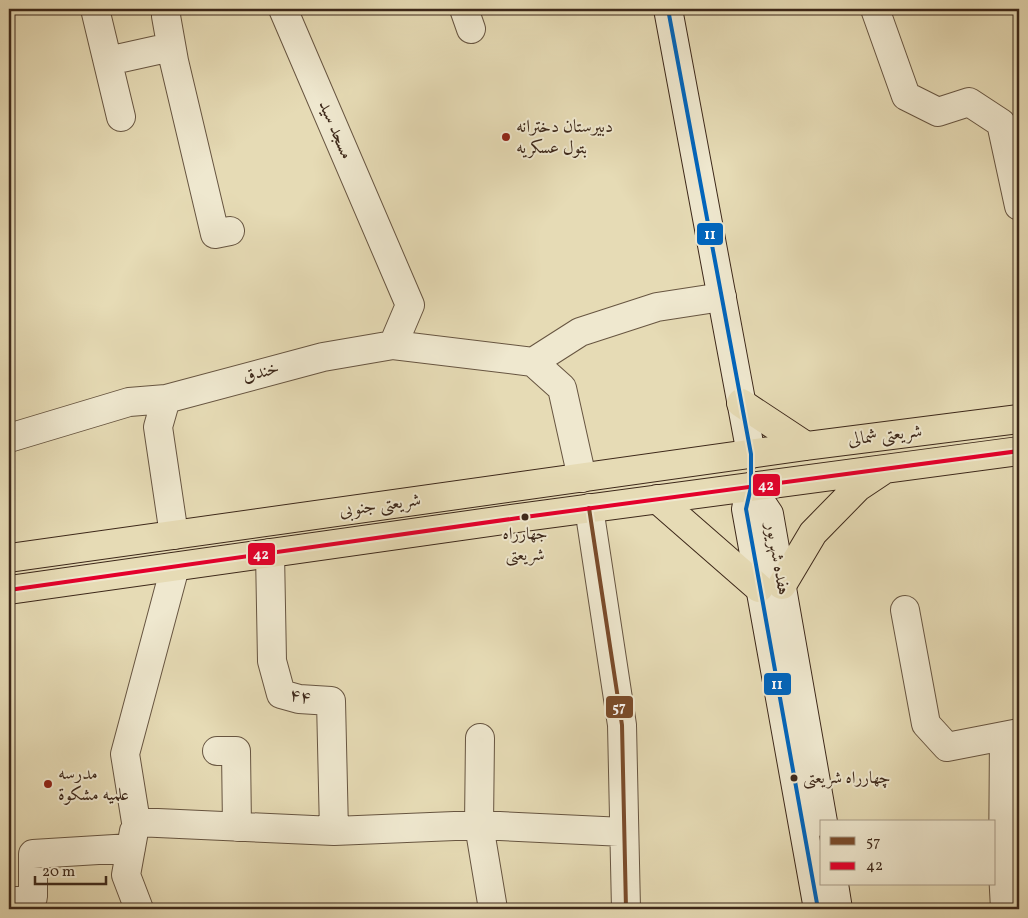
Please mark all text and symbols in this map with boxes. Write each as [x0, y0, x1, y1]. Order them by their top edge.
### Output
street label: مسجد سید [311, 97, 359, 163]
place label: دبیرستان دخترانه بتول عسکریه [516, 115, 613, 161]
marker: دبیرستان دخترانه بتول عسکریه [500, 131, 512, 143]
line badge: 11 [696, 222, 724, 246]
text: 11 [704, 226, 716, 245]
street label: خندق [240, 356, 282, 390]
street label: شریعتی شمالی [846, 419, 924, 453]
line badge: 42 [752, 473, 781, 497]
text: 42 [758, 477, 774, 496]
street label: شریعتی جنوبی [338, 488, 422, 524]
marker: جهارراه شریعتی [520, 512, 530, 522]
street label: هفده شهریور [758, 519, 796, 597]
place label: جهارراه شریعتی [502, 523, 548, 567]
line badge: 42 [247, 542, 276, 566]
text: 42 [253, 546, 269, 565]
line badge: 11 [763, 672, 792, 696]
text: 11 [771, 676, 783, 695]
street label: ۴۴ [287, 683, 313, 711]
line badge: 57 [605, 695, 634, 719]
text: 57 [612, 699, 626, 718]
place label: مدرسه علمیه مشکوة [58, 762, 129, 808]
place label: چهارراه شریعتی [803, 767, 891, 790]
marker: چهارراه شریعتی [789, 773, 799, 783]
marker: مدرسه علمیه مشکوة [42, 778, 54, 790]
legend [820, 820, 996, 886]
text: 57 [866, 832, 881, 853]
scale bar [35, 853, 106, 885]
text: 42 [866, 856, 883, 877]
text: 20 m [42, 862, 75, 883]

